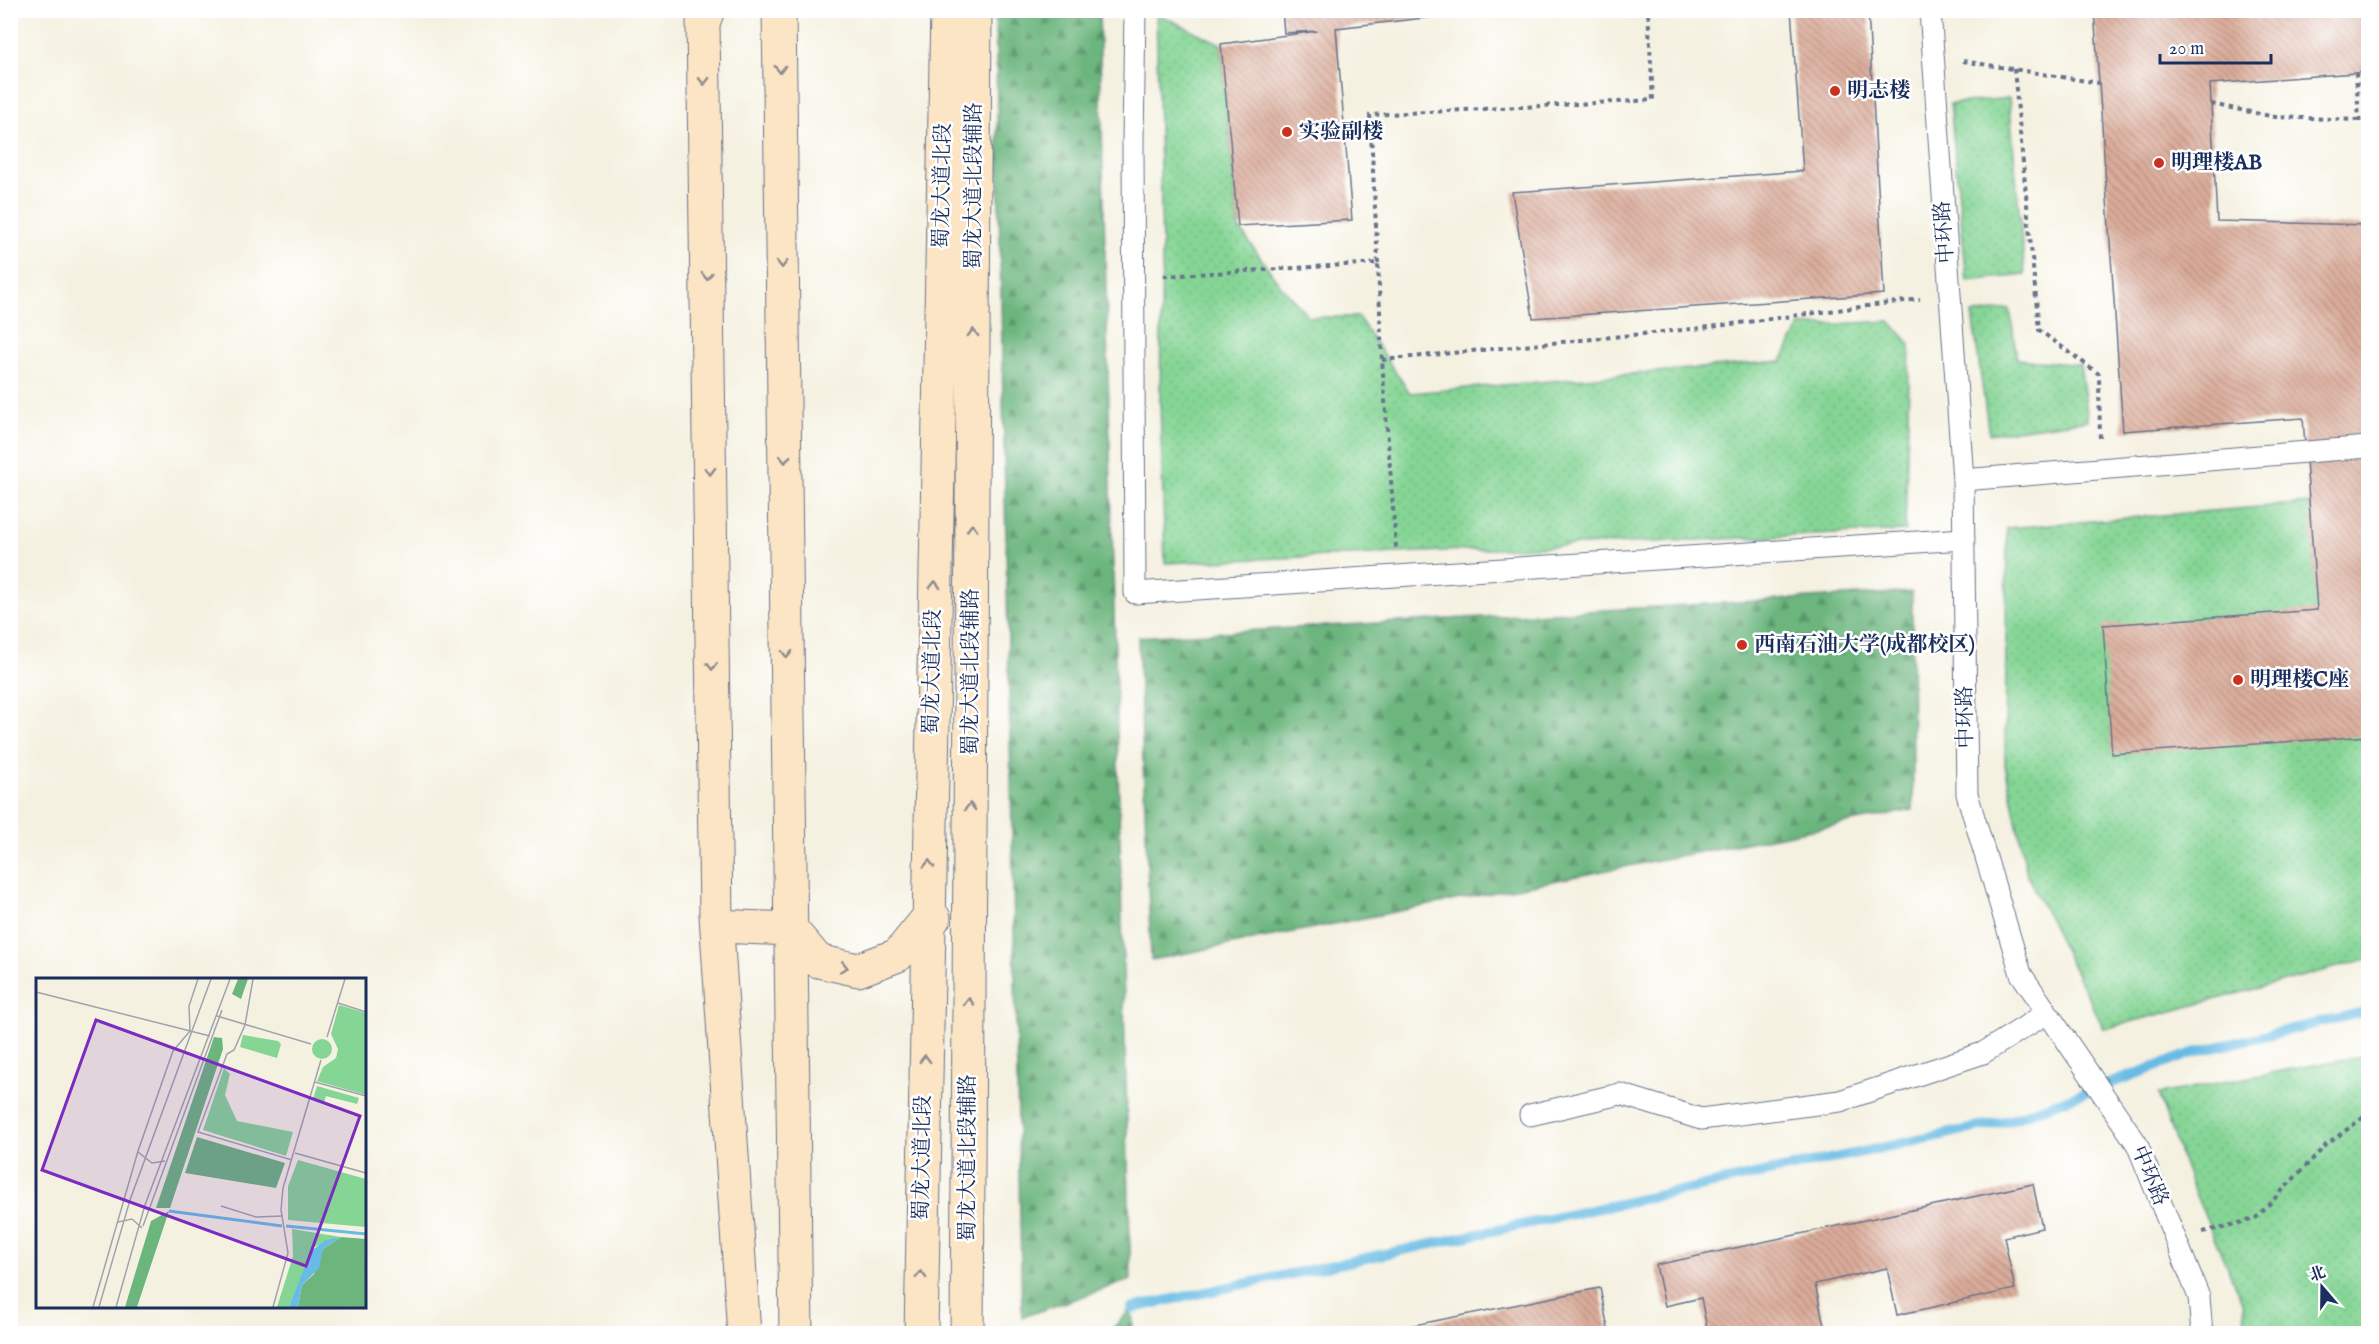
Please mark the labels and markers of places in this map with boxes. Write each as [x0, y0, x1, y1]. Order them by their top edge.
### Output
place label: 明志楼 [1847, 78, 1910, 105]
marker: 明志楼 [1828, 84, 1842, 98]
place label: 实验副楼 [1299, 119, 1383, 146]
marker: 实验副楼 [1280, 125, 1294, 139]
place label: 明理楼AB [2171, 150, 2262, 177]
marker: 明理楼AB [2152, 156, 2166, 170]
place label: 西南石油大学(成都校区) [1754, 632, 1975, 659]
marker: 西南石油大学(成都校区) [1735, 638, 1749, 652]
place label: 明理楼C座 [2250, 667, 2349, 694]
marker: 明理楼C座 [2231, 673, 2245, 687]

